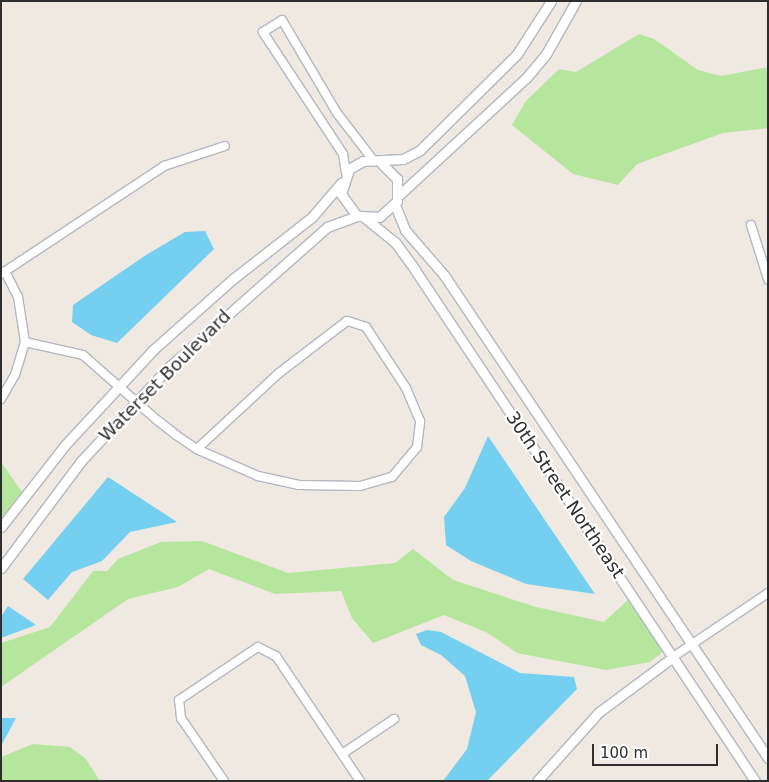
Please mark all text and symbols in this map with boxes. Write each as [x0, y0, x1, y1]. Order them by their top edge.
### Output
street label: Waterset Boulevard [95, 306, 235, 446]
street label: 30th Street Northeast [501, 408, 629, 582]
scale bar [594, 734, 720, 766]
text: 100 m [600, 744, 648, 762]

